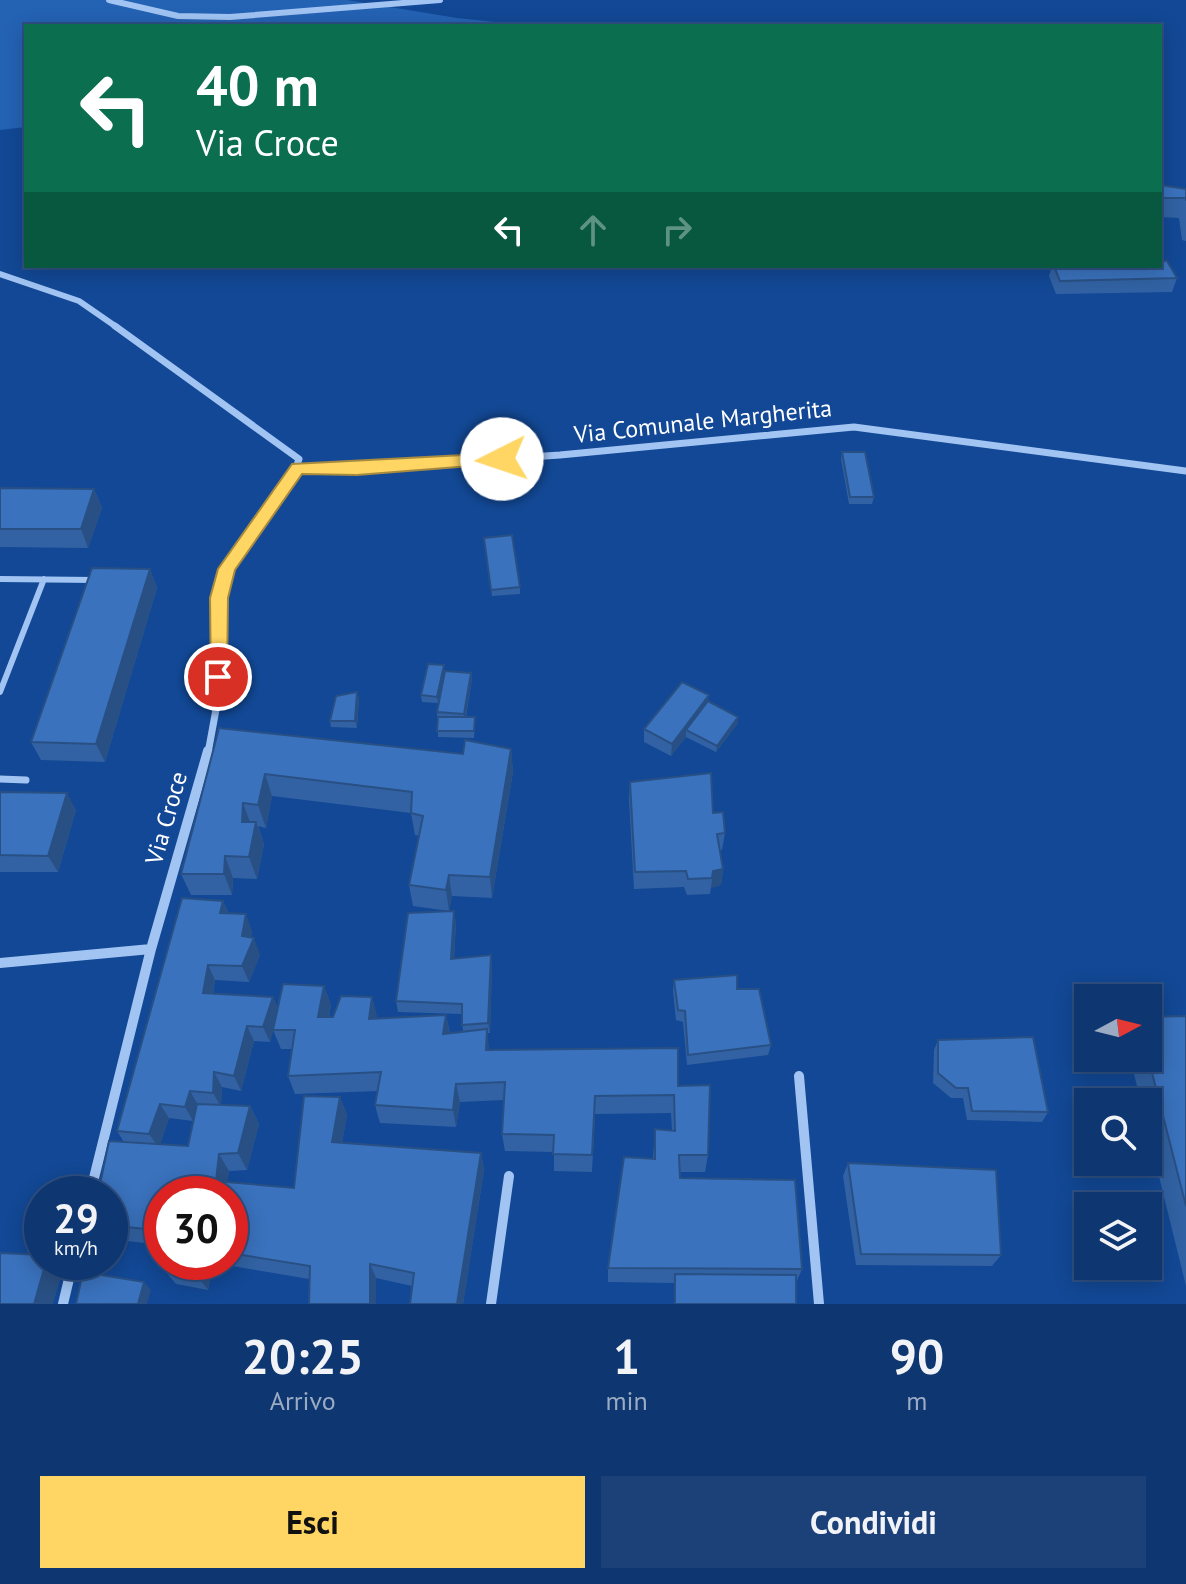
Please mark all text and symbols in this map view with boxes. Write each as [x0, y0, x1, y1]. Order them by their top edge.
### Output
text: 40 m [196, 49, 319, 121]
icon: left [64, 56, 168, 160]
text: Via Croce [196, 119, 339, 166]
icon: left [487, 208, 531, 252]
icon: ahead [571, 208, 615, 252]
icon: right [655, 208, 699, 252]
street label: Via Comunale Margherita [572, 392, 833, 450]
position arrow [460, 417, 544, 501]
pin [184, 643, 252, 711]
icon: arrive [196, 655, 240, 699]
street label: Via Croce [138, 768, 194, 869]
north arrow [1074, 984, 1162, 1072]
map controls [1074, 984, 1162, 1280]
button: search [1074, 1088, 1162, 1176]
speed limit sign: 30 [144, 1176, 248, 1280]
text: 29 [53, 1192, 99, 1244]
button: layers [1074, 1192, 1162, 1280]
text: km/h [54, 1235, 98, 1261]
text: 20:25 [242, 1325, 364, 1387]
text: 1 [613, 1325, 640, 1387]
text: 90 [890, 1325, 944, 1387]
text: Arrivo [270, 1384, 336, 1417]
text: min [606, 1384, 648, 1417]
text: m [906, 1384, 927, 1417]
button: Esci [40, 1476, 585, 1568]
button: Condividi [601, 1476, 1146, 1568]

